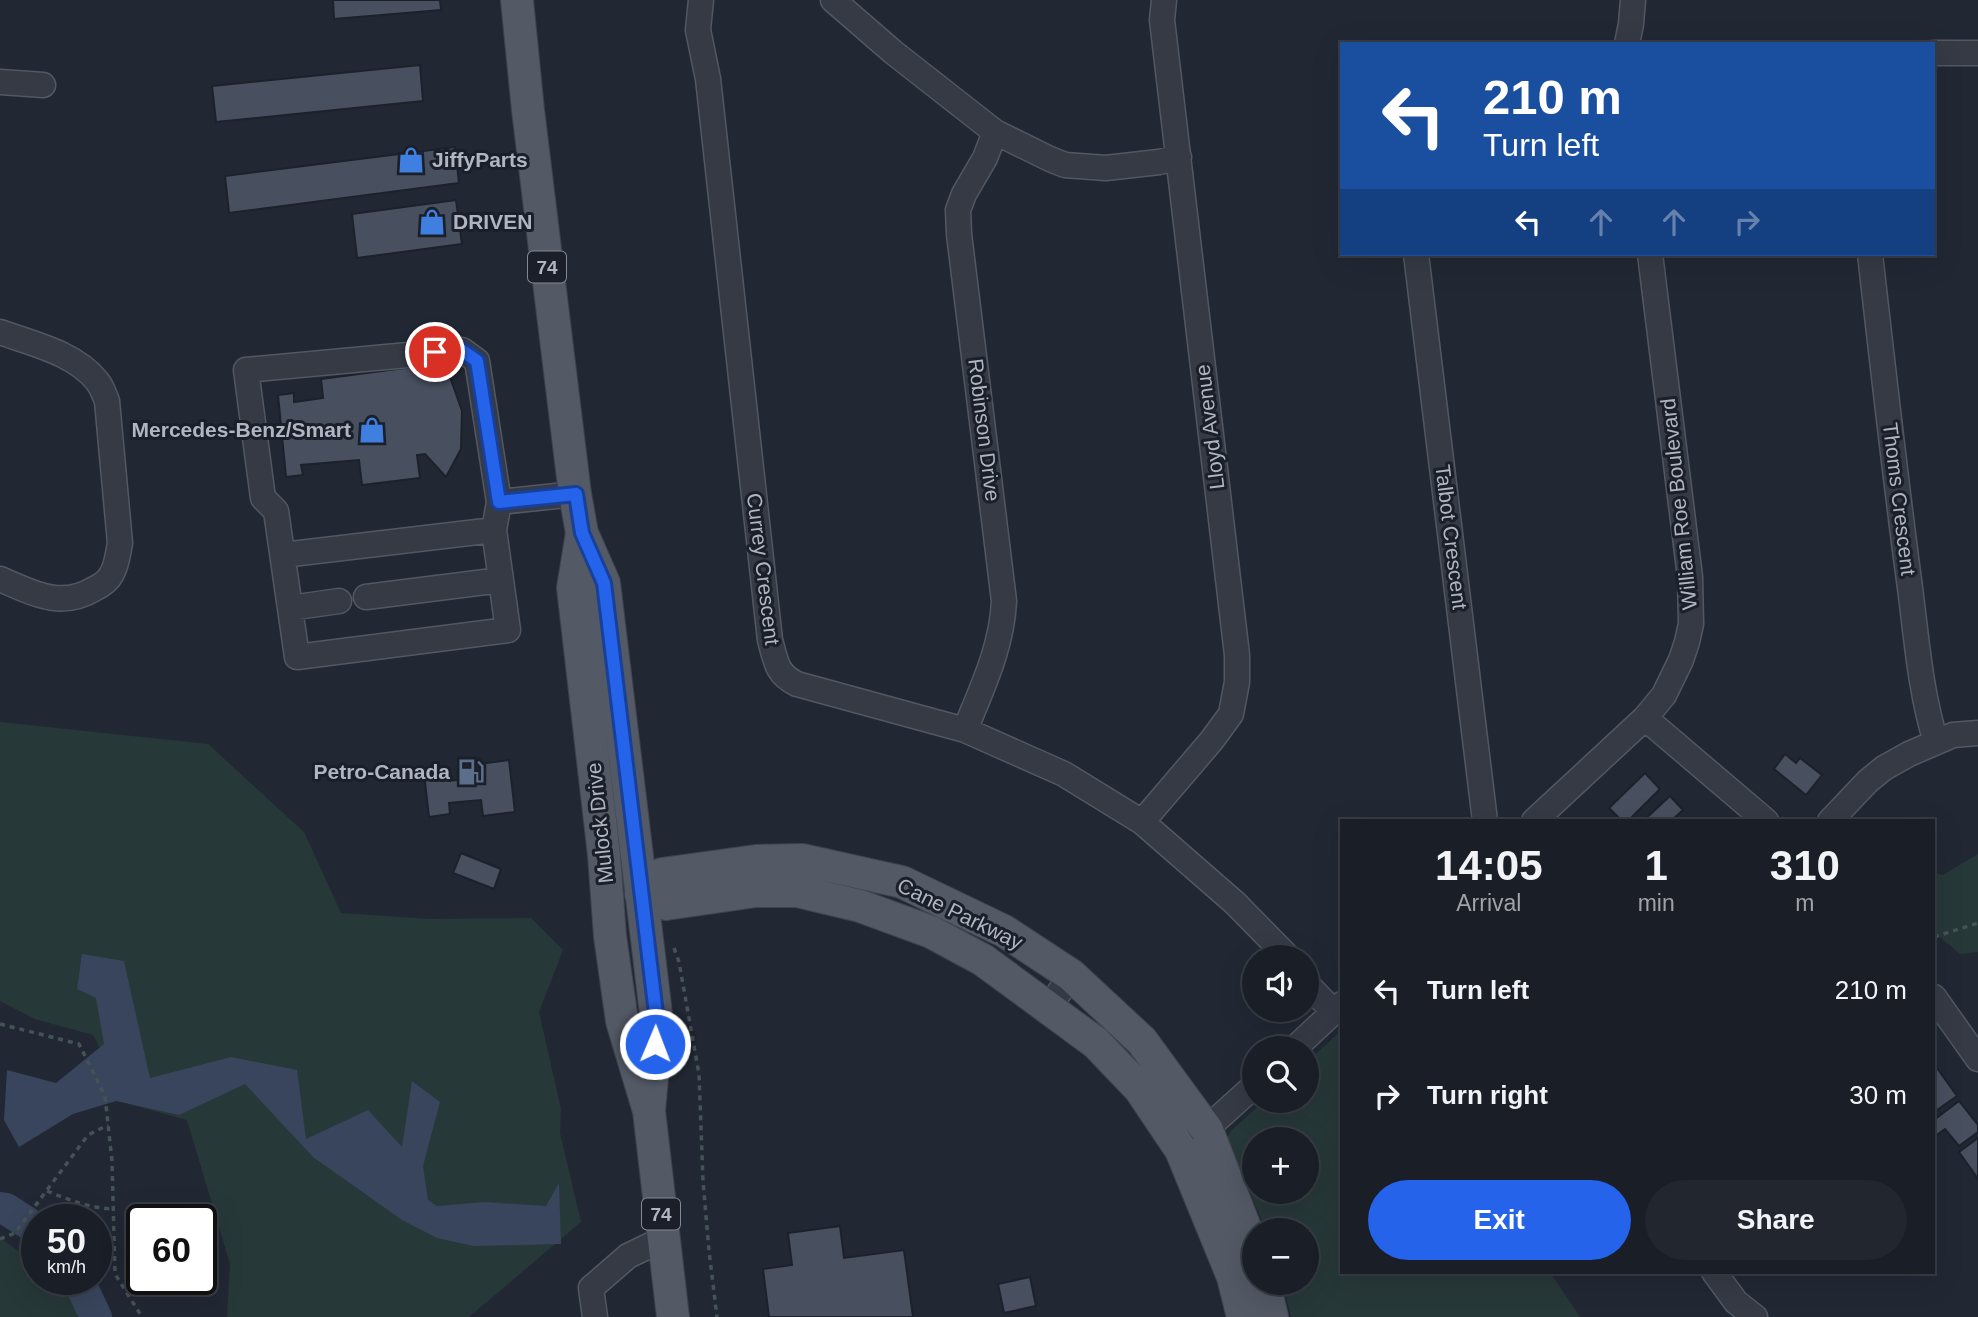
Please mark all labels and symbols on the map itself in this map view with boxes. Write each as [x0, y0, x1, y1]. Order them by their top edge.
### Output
shop icon: JiffyParts [396, 145, 426, 175]
place label: JiffyParts [432, 148, 528, 171]
shop icon: DRIVEN [417, 207, 447, 237]
place label: DRIVEN [453, 210, 532, 233]
road number: 74 [528, 252, 566, 282]
pin [405, 322, 465, 382]
street label: Robinson Drive [964, 357, 1005, 503]
street label: Lloyd Avenue [1190, 363, 1229, 491]
street label: William Roe Boulevard [1656, 397, 1701, 611]
shop icon: Mercedes-Benz/Smart [357, 415, 387, 445]
place label: Mercedes-Benz/Smart [132, 418, 351, 441]
street label: Thoms Crescent [1879, 421, 1920, 577]
street label: Talbot Crescent [1431, 463, 1472, 611]
street label: Currey Crescent [743, 492, 784, 646]
fuel station icon: Petro-Canada [456, 757, 486, 787]
place label: Petro-Canada [313, 760, 450, 783]
street label: Mulock Drive [582, 762, 617, 885]
street label: Cane Parkway [894, 873, 1027, 954]
position arrow [618, 1007, 692, 1081]
road number: 74 [642, 1198, 680, 1230]
speed limit sign: 60 [126, 1204, 217, 1295]

